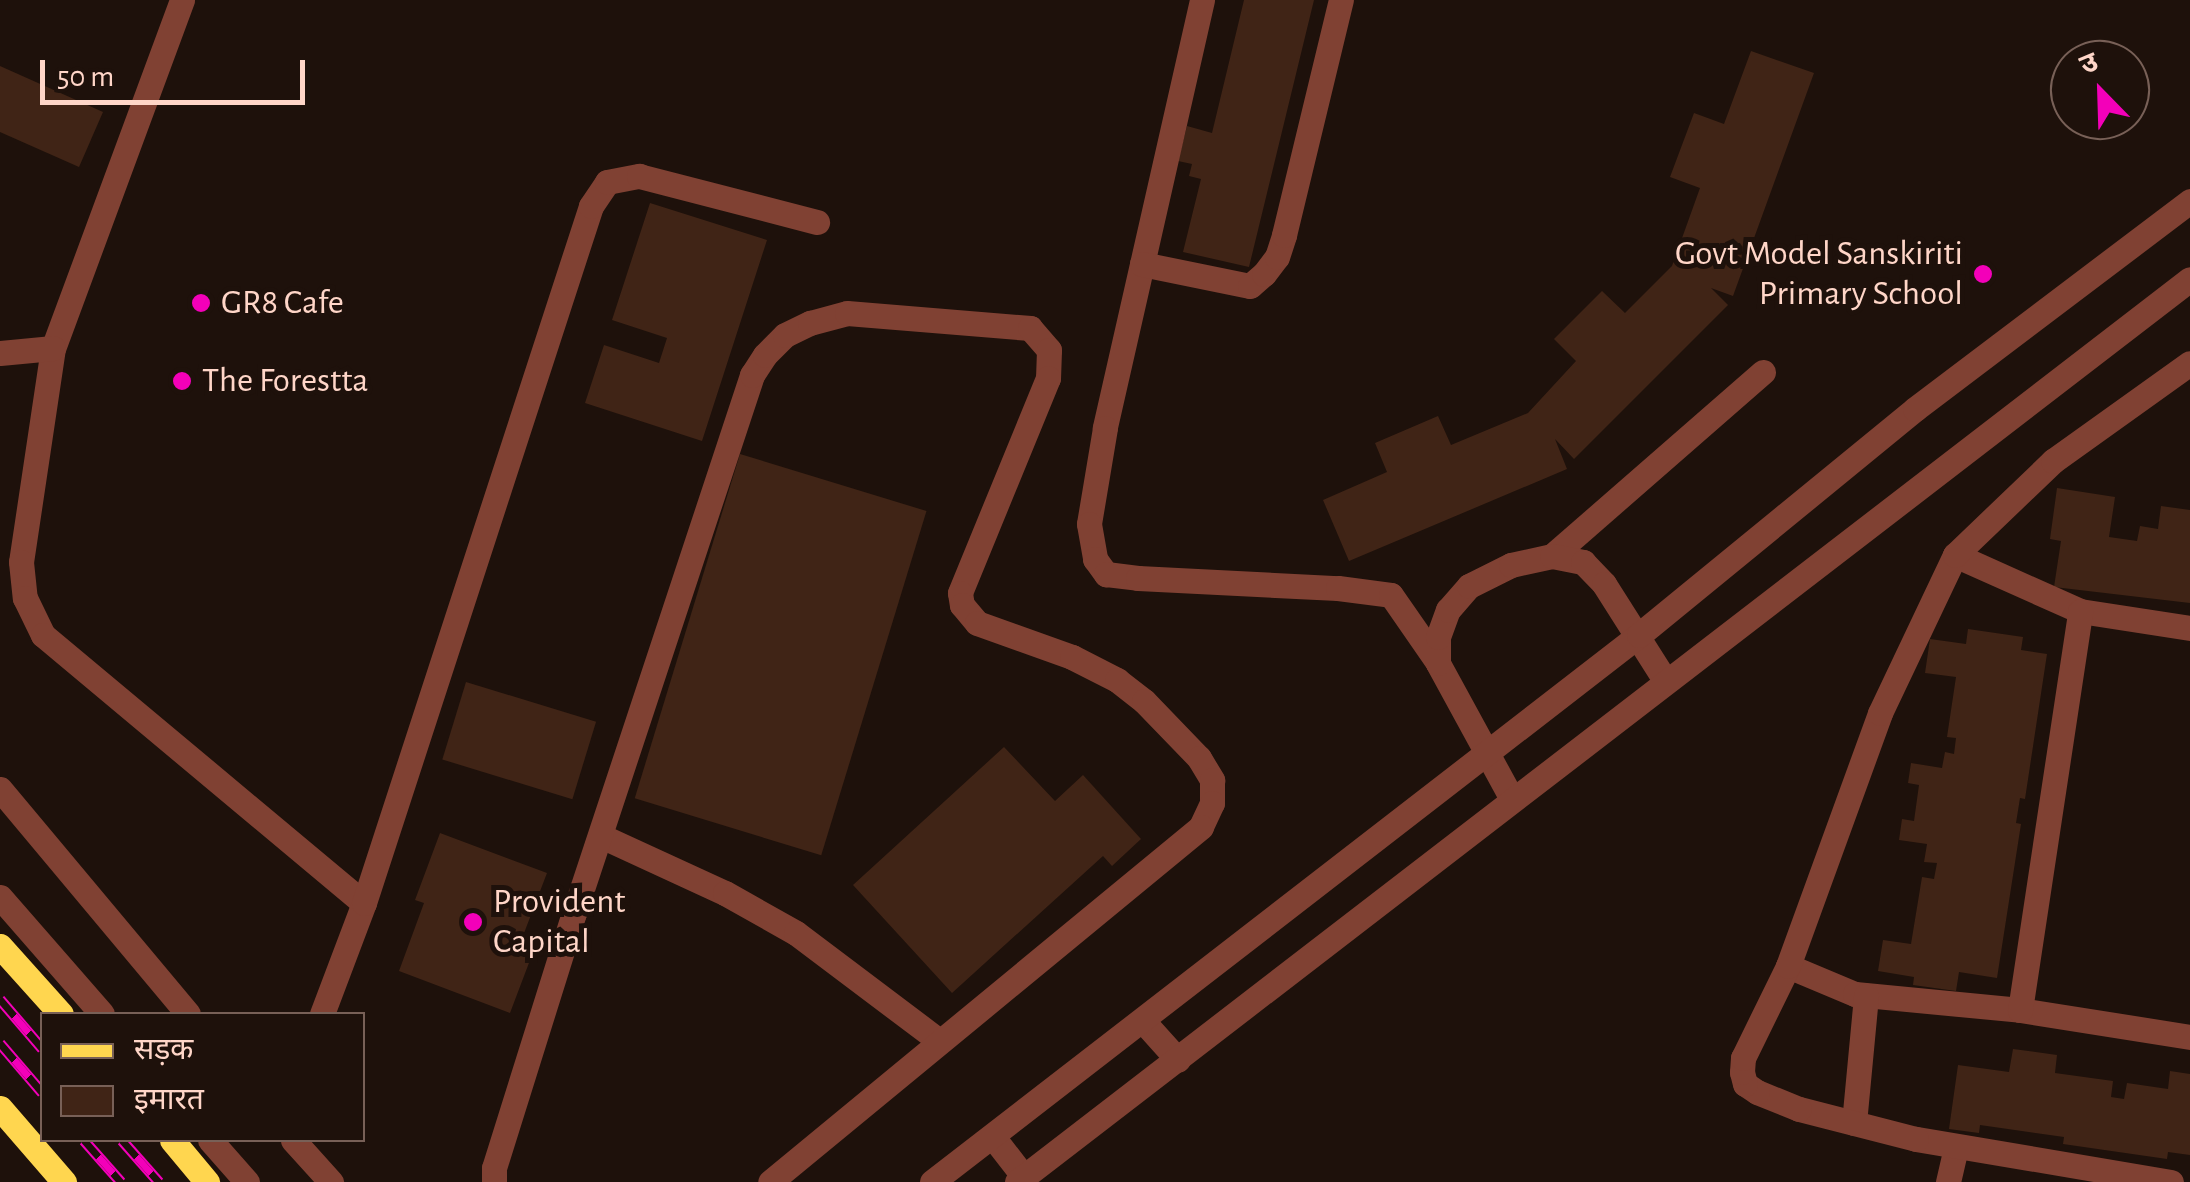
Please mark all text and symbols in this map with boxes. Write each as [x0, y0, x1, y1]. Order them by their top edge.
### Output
scale bar [45, 40, 310, 102]
north arrow [2050, 40, 2150, 140]
text: उ [2076, 48, 2102, 80]
text: 50 m [57, 62, 114, 92]
place label: Govt Model Sanskiriti Primary School [1675, 233, 1963, 315]
marker: Govt Model Sanskiriti Primary School [1972, 263, 1994, 285]
place label: GR8 Cafe [221, 282, 344, 324]
marker: GR8 Cafe [190, 292, 212, 314]
place label: The Forestta [202, 360, 369, 402]
marker: The Forestta [171, 370, 193, 392]
place label: Provident Capital [493, 881, 625, 963]
marker: Provident Capital [462, 911, 484, 933]
legend [40, 1012, 365, 1142]
text: सड़क [134, 1035, 193, 1065]
text: इमारत [134, 1085, 204, 1115]

